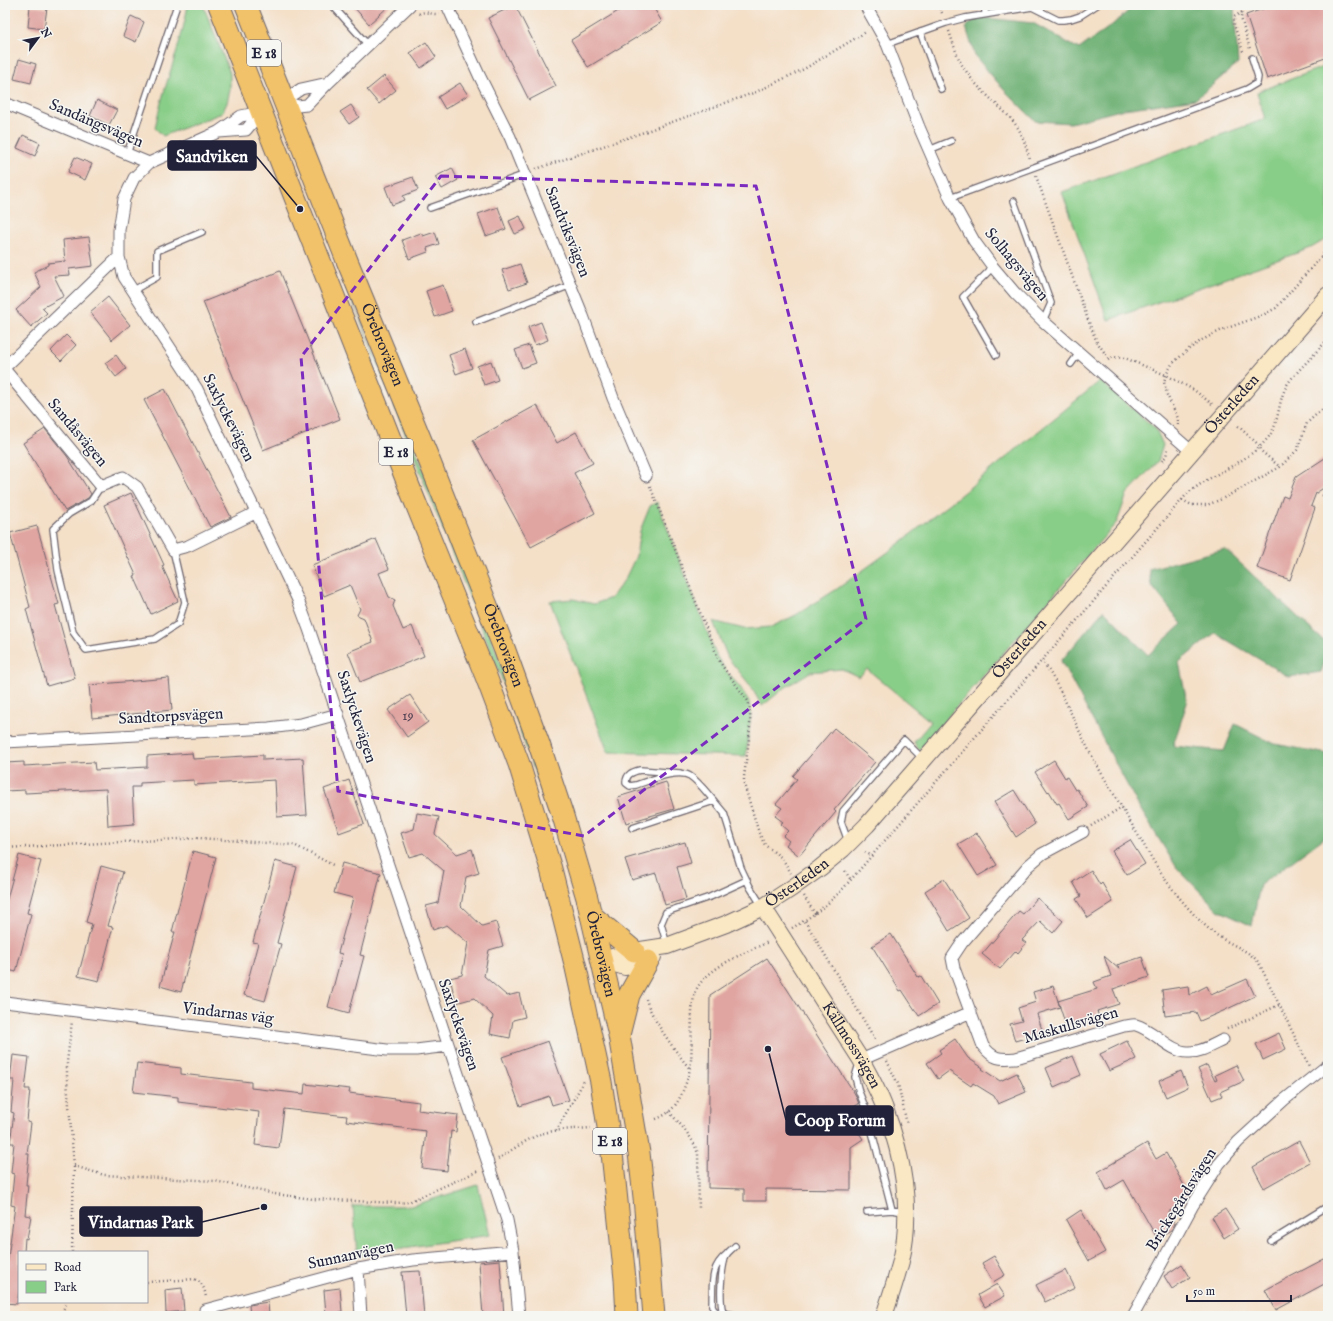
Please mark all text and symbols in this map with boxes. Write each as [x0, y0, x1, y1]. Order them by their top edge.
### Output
north arrow [18, 18, 58, 58]
text: N [37, 25, 54, 41]
road number: E 18 [247, 40, 281, 66]
street label: Sandängsvägen [46, 95, 147, 153]
callout: Sandviken [168, 141, 256, 170]
text: Sandviken [176, 147, 248, 168]
street label: Sandviksvägen [540, 184, 594, 281]
street label: Solhagsvägen [980, 224, 1053, 306]
street label: Örebrovägen [356, 300, 408, 390]
street label: Österleden [1200, 370, 1264, 439]
street label: Saxlyckevägen [197, 371, 259, 466]
street label: Sandåsvägen [43, 395, 112, 472]
road number: E 18 [379, 439, 413, 465]
street label: Örebrovägen [477, 600, 528, 690]
street label: Österleden [987, 615, 1052, 684]
street label: Saxlyckevägen [332, 668, 380, 766]
street label: Sandtorpsvägen [118, 704, 224, 730]
house number: 19 [402, 707, 414, 725]
street label: Österleden [761, 854, 834, 913]
street label: Örebrovägen [580, 909, 620, 1000]
street label: Saxlyckevägen [433, 976, 483, 1074]
street label: Vindarnas väg [180, 998, 275, 1030]
street label: Källmossvägen [817, 998, 885, 1093]
street label: Maskullsvägen [1021, 1003, 1121, 1049]
callout: Coop Forum [786, 1106, 893, 1135]
text: Coop Forum [794, 1111, 886, 1132]
road number: E 18 [593, 1128, 627, 1154]
street label: Brickegårdsvägen [1142, 1144, 1222, 1255]
callout: Vindarnas Park [80, 1207, 202, 1236]
text: Vindarnas Park [87, 1213, 195, 1234]
street label: Sunnanvägen [306, 1237, 396, 1275]
legend [18, 1251, 148, 1303]
text: Road [54, 1260, 82, 1275]
scale bar [1187, 1277, 1291, 1303]
text: Park [54, 1280, 77, 1295]
text: 50 m [1193, 1284, 1215, 1299]

